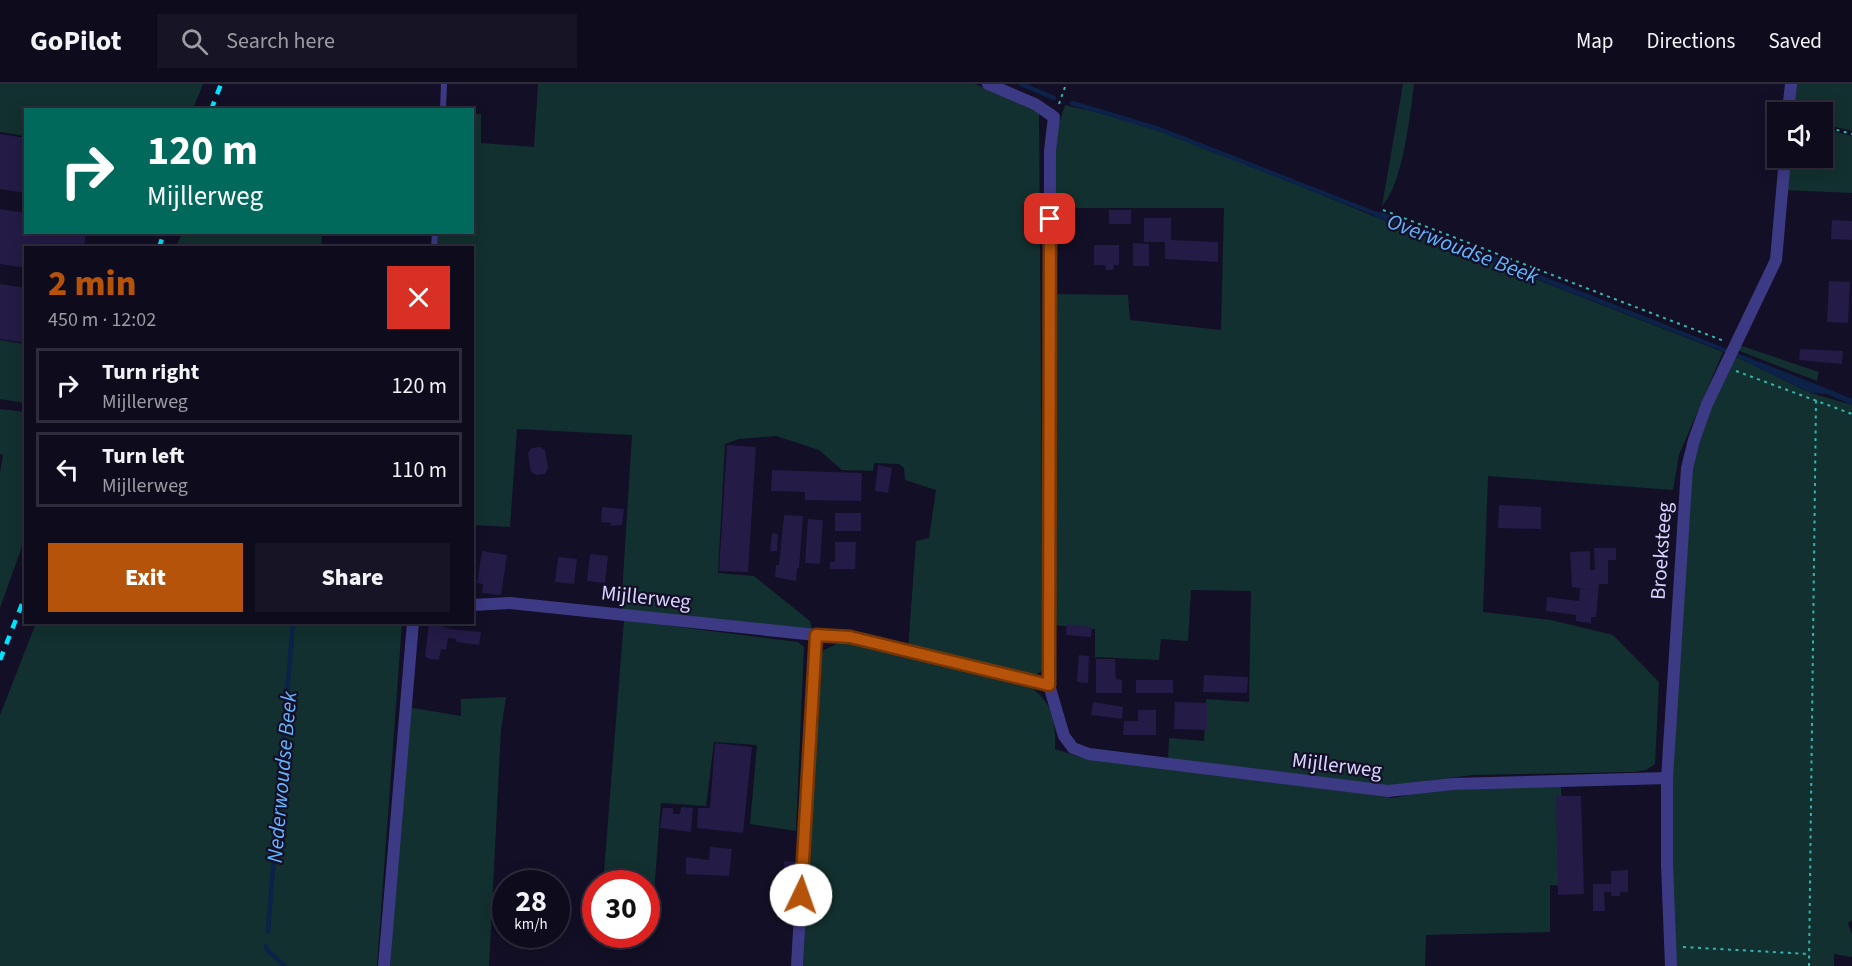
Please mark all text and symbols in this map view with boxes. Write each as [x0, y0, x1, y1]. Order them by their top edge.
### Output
search box [157, 14, 577, 68]
text: GoPilot [30, 21, 121, 61]
icon: search [178, 25, 211, 58]
text: Search here [226, 25, 335, 57]
text: Map [1576, 26, 1614, 56]
text: Directions [1647, 26, 1735, 56]
text: Saved [1768, 26, 1822, 56]
map controls [1767, 102, 1833, 168]
button: sound [1767, 102, 1833, 168]
text: 120 m [147, 121, 258, 181]
icon: right [48, 132, 126, 210]
text: Mijllerweg [147, 177, 263, 216]
pin [1024, 193, 1075, 244]
icon: arrive [1033, 202, 1066, 235]
water label: Overwoudse Beek [1382, 205, 1543, 293]
text: 2 min [48, 258, 136, 309]
button: close [387, 266, 450, 329]
text: 450 m · 12:02 [48, 306, 156, 334]
text: Turn right [102, 356, 199, 388]
icon: right [51, 369, 84, 402]
text: 120 m [392, 370, 447, 402]
text: Mijllerweg [102, 388, 188, 416]
text: Turn left [102, 440, 184, 472]
icon: left [51, 453, 84, 486]
text: 110 m [392, 454, 447, 486]
text: Mijllerweg [102, 472, 188, 500]
street label: Broeksteeg [1643, 501, 1679, 601]
button: Exit [48, 543, 243, 612]
button: Share [255, 543, 450, 612]
street label: Mijllerweg [600, 577, 693, 617]
water label: Nederwoudse Beek [259, 689, 305, 864]
street label: Mijllerweg [1290, 745, 1384, 785]
position arrow [769, 863, 833, 927]
speed limit sign: 30 [582, 870, 660, 948]
text: 28 [515, 880, 547, 923]
text: km/h [514, 914, 548, 935]

